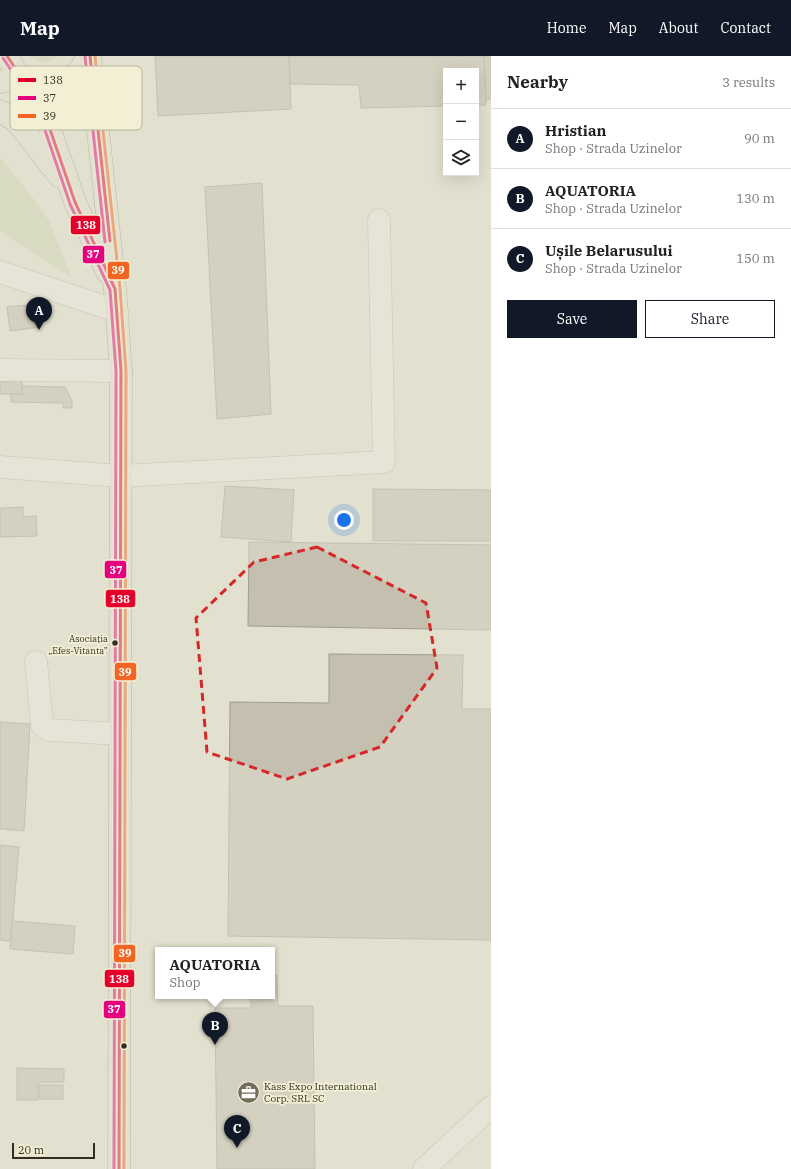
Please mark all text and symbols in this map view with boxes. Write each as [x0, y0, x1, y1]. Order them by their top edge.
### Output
text: Map [20, 16, 60, 40]
text: Home [547, 19, 586, 37]
text: Map [608, 19, 637, 37]
text: About [659, 19, 698, 37]
text: Contact [720, 19, 771, 37]
legend [10, 66, 142, 130]
map controls [443, 68, 479, 176]
button: + [443, 68, 479, 104]
text: Nearby [507, 71, 568, 93]
text: 138 [43, 73, 63, 87]
text: 3 results [722, 74, 775, 91]
text: 37 [43, 91, 56, 105]
button: − [443, 104, 479, 140]
text: 39 [43, 109, 56, 123]
text: Hristian [545, 121, 606, 140]
text: A [515, 130, 525, 147]
text: 90 m [744, 130, 775, 147]
button: layers [443, 140, 479, 176]
text: Shop · Strada Uzinelor [545, 140, 682, 157]
text: AQUATORIA [545, 181, 636, 200]
text: B [515, 190, 525, 207]
text: 130 m [736, 190, 775, 207]
text: Shop · Strada Uzinelor [545, 200, 682, 217]
line badge: 138 [70, 215, 101, 235]
text: 138 [76, 218, 96, 232]
text: Ușile Belarusului [545, 241, 673, 260]
line badge: 37 [82, 245, 105, 264]
text: 37 [86, 247, 100, 261]
text: C [516, 250, 524, 267]
text: 150 m [736, 250, 775, 267]
text: Shop · Strada Uzinelor [545, 260, 682, 277]
line badge: 39 [107, 261, 130, 280]
text: 39 [111, 263, 125, 277]
pin: A [26, 297, 52, 330]
button: Save [507, 300, 637, 338]
button: Share [645, 300, 775, 338]
your location [334, 510, 354, 530]
line badge: 37 [104, 560, 127, 579]
text: 37 [109, 563, 123, 577]
line badge: 138 [105, 589, 136, 608]
text: 138 [110, 592, 130, 606]
place label: Asociația „Efes-Vitanta” [48, 633, 108, 656]
marker: Asociația „Efes-Vitanta” [110, 638, 120, 648]
line badge: 39 [114, 662, 137, 681]
text: 39 [118, 665, 132, 679]
line badge: 39 [113, 944, 136, 963]
text: 39 [118, 946, 132, 960]
popup [155, 947, 275, 999]
text: AQUATORIA [169, 955, 261, 974]
line badge: 138 [104, 969, 135, 988]
text: 138 [109, 972, 129, 986]
text: Shop [169, 974, 201, 991]
line badge: 37 [103, 1000, 126, 1019]
text: 37 [107, 1002, 121, 1016]
pin: B [202, 1012, 228, 1045]
unlabelled marker [119, 1041, 129, 1051]
office icon: Kass Expo International Corp. SRL SC [235, 1079, 261, 1105]
place label: Kass Expo International Corp. SRL SC [264, 1080, 377, 1105]
pin: C [224, 1115, 250, 1148]
scale bar [12, 1141, 95, 1160]
text: 20 m [18, 1143, 44, 1157]

